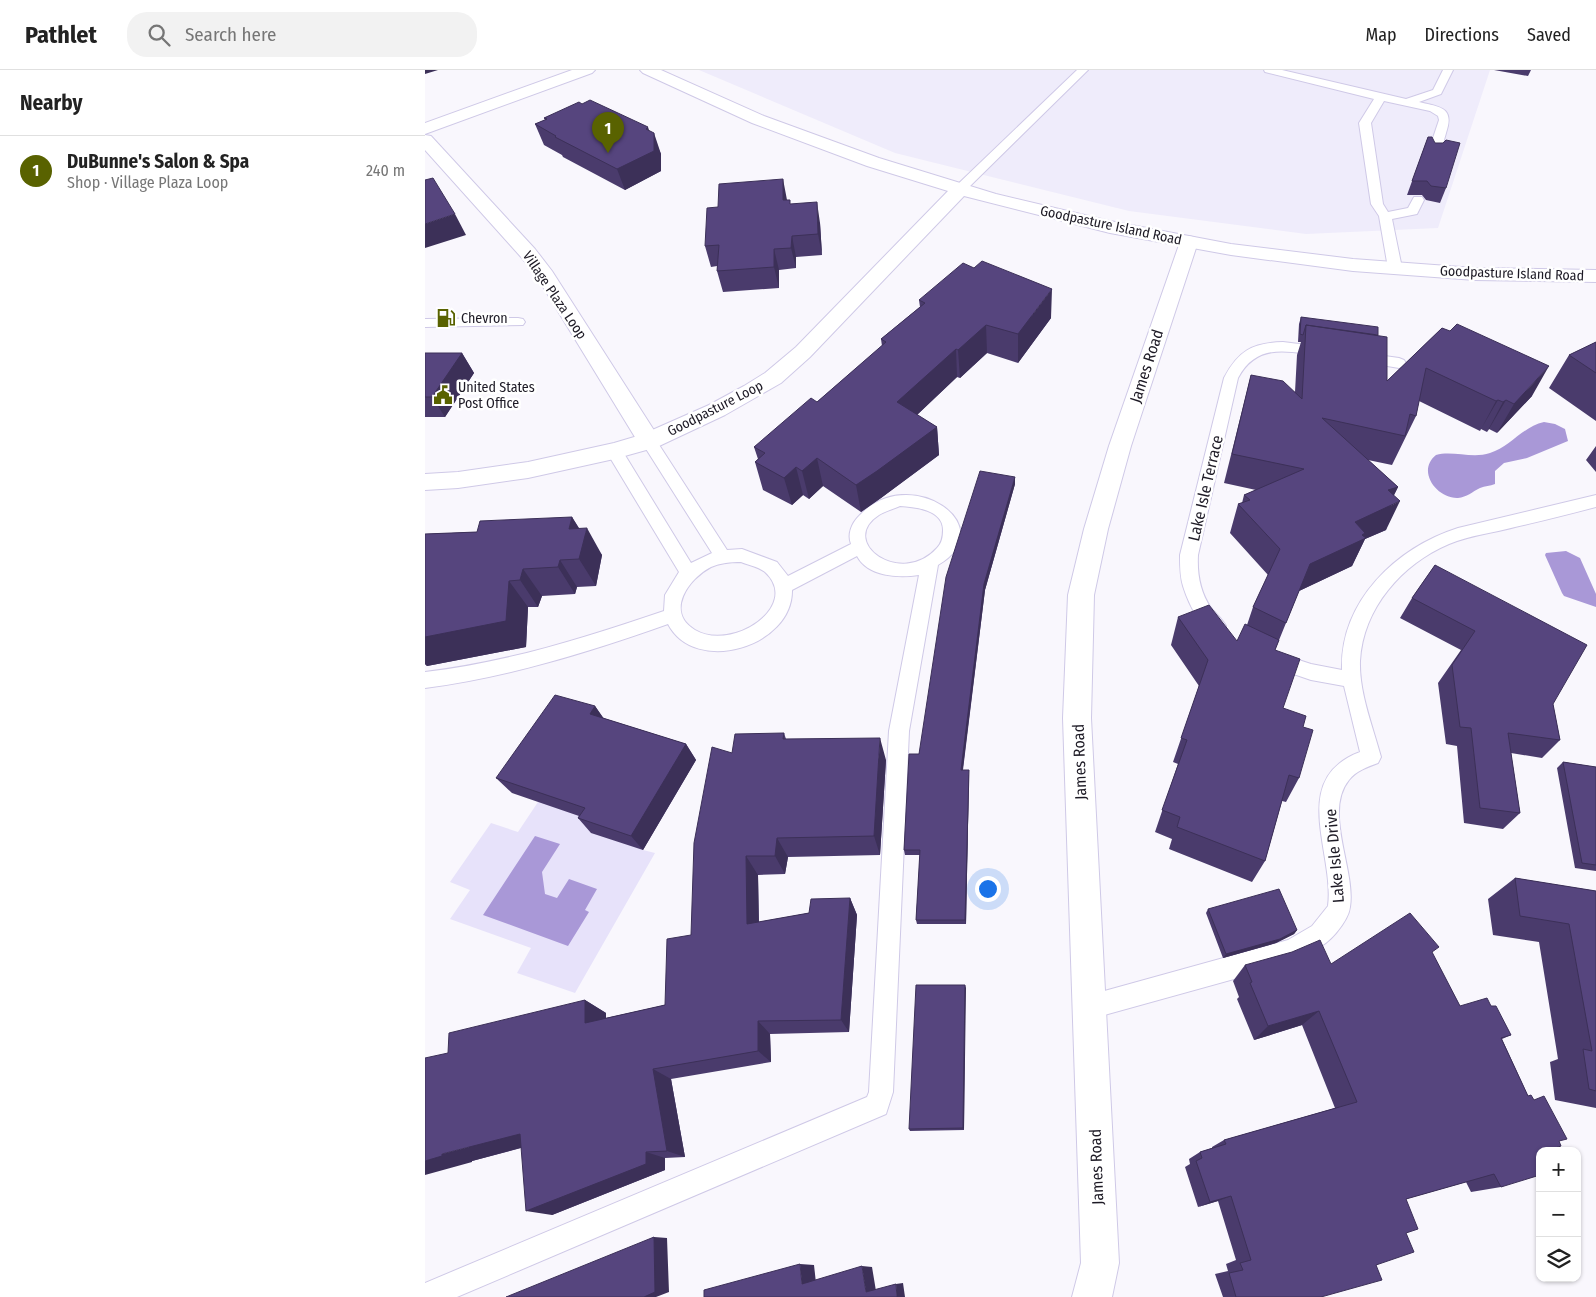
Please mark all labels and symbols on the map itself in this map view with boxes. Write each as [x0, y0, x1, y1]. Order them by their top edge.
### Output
pin: 1 [592, 112, 624, 153]
street label: Goodpasture Island Road [1039, 202, 1183, 249]
street label: Village Plaza Loop [519, 248, 590, 343]
street label: Goodpasture Island Road [1440, 262, 1584, 285]
fuel station icon: Chevron [435, 307, 457, 329]
place label: Chevron [461, 310, 508, 327]
street label: James Road [1126, 327, 1167, 405]
street label: Goodpasture Loop [665, 377, 766, 440]
place label: United States Post Office [458, 379, 535, 412]
public building icon: United States Post Office [432, 384, 454, 406]
street label: Lake Isle Terrace [1184, 433, 1227, 543]
street label: James Road [1069, 724, 1090, 800]
street label: Lake Isle Drive [1321, 808, 1348, 904]
your location [975, 876, 1001, 902]
street label: James Road [1086, 1129, 1107, 1205]

